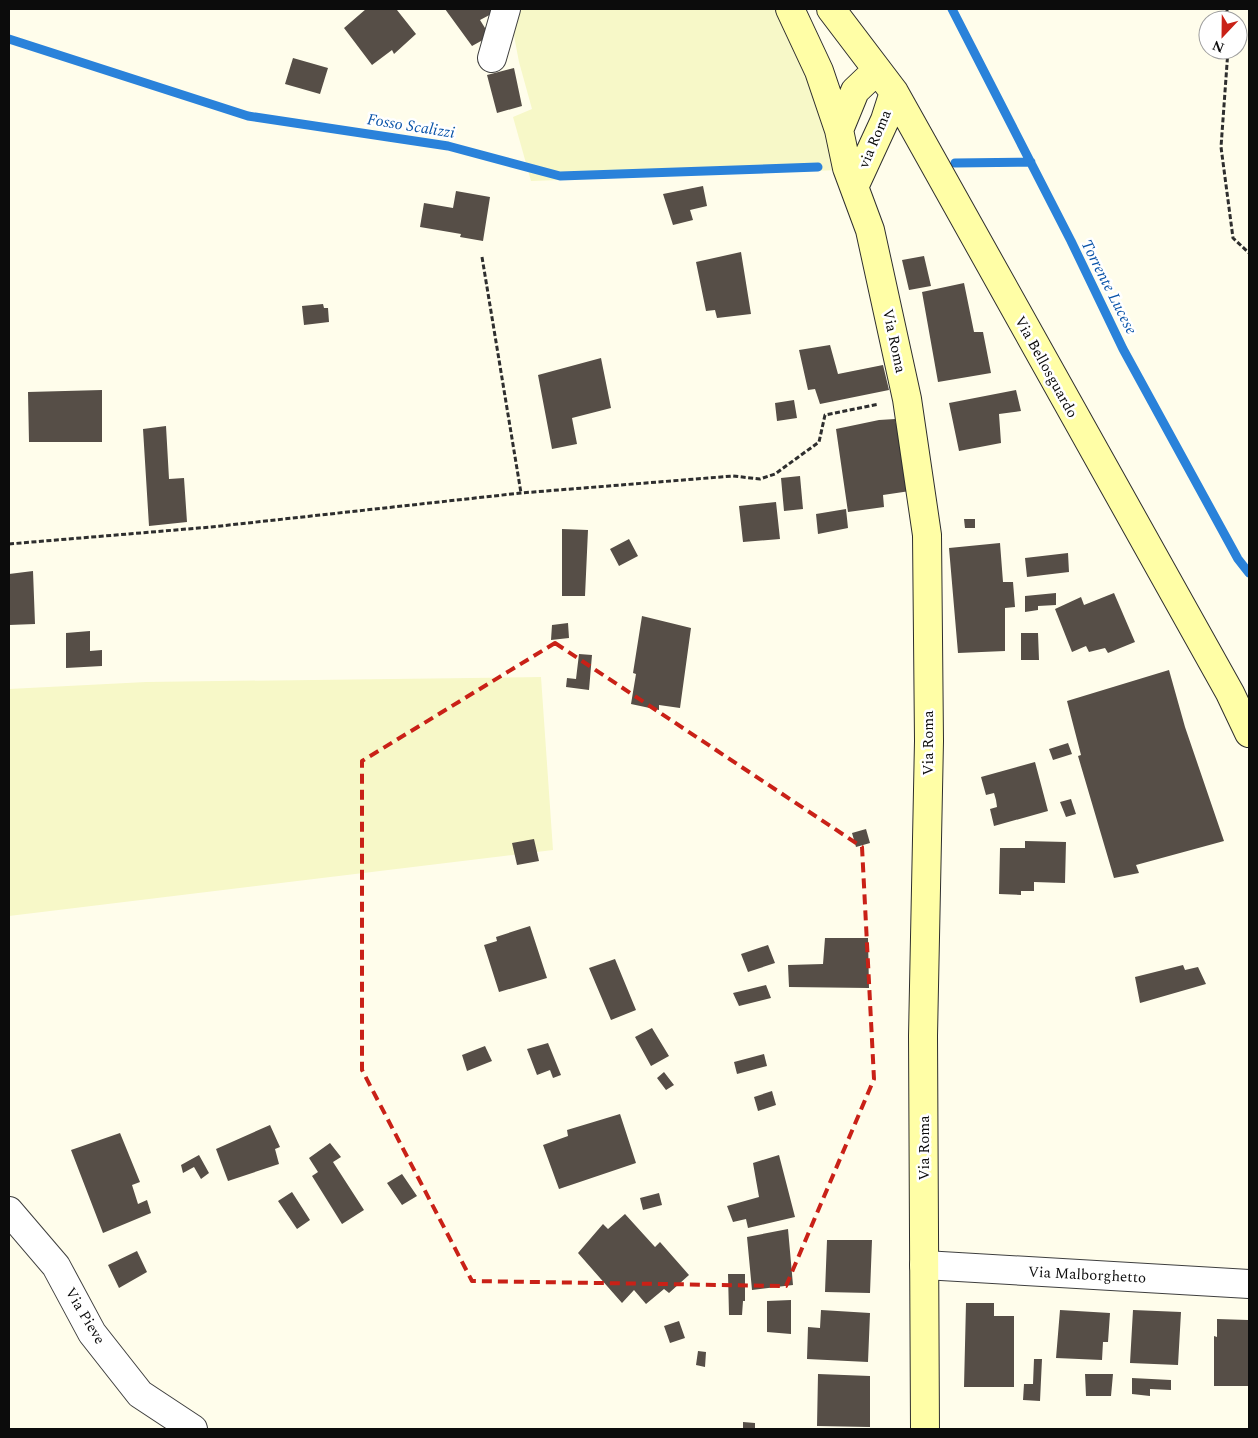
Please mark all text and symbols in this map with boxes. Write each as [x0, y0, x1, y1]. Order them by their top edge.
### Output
north arrow [1198, 10, 1248, 60]
text: N [1209, 35, 1228, 58]
street label: via Roma [852, 106, 898, 173]
water label: Fosso Scalizzi [365, 107, 457, 145]
water label: Torrente Lucese [1075, 235, 1143, 339]
street label: Via Roma [876, 307, 912, 376]
street label: Via Bellosguardo [1008, 312, 1084, 422]
street label: Via Roma [917, 710, 940, 776]
street label: Via Roma [913, 1115, 936, 1181]
street label: Via Malborghetto [1027, 1260, 1147, 1290]
street label: Via Pieve [59, 1283, 111, 1349]

